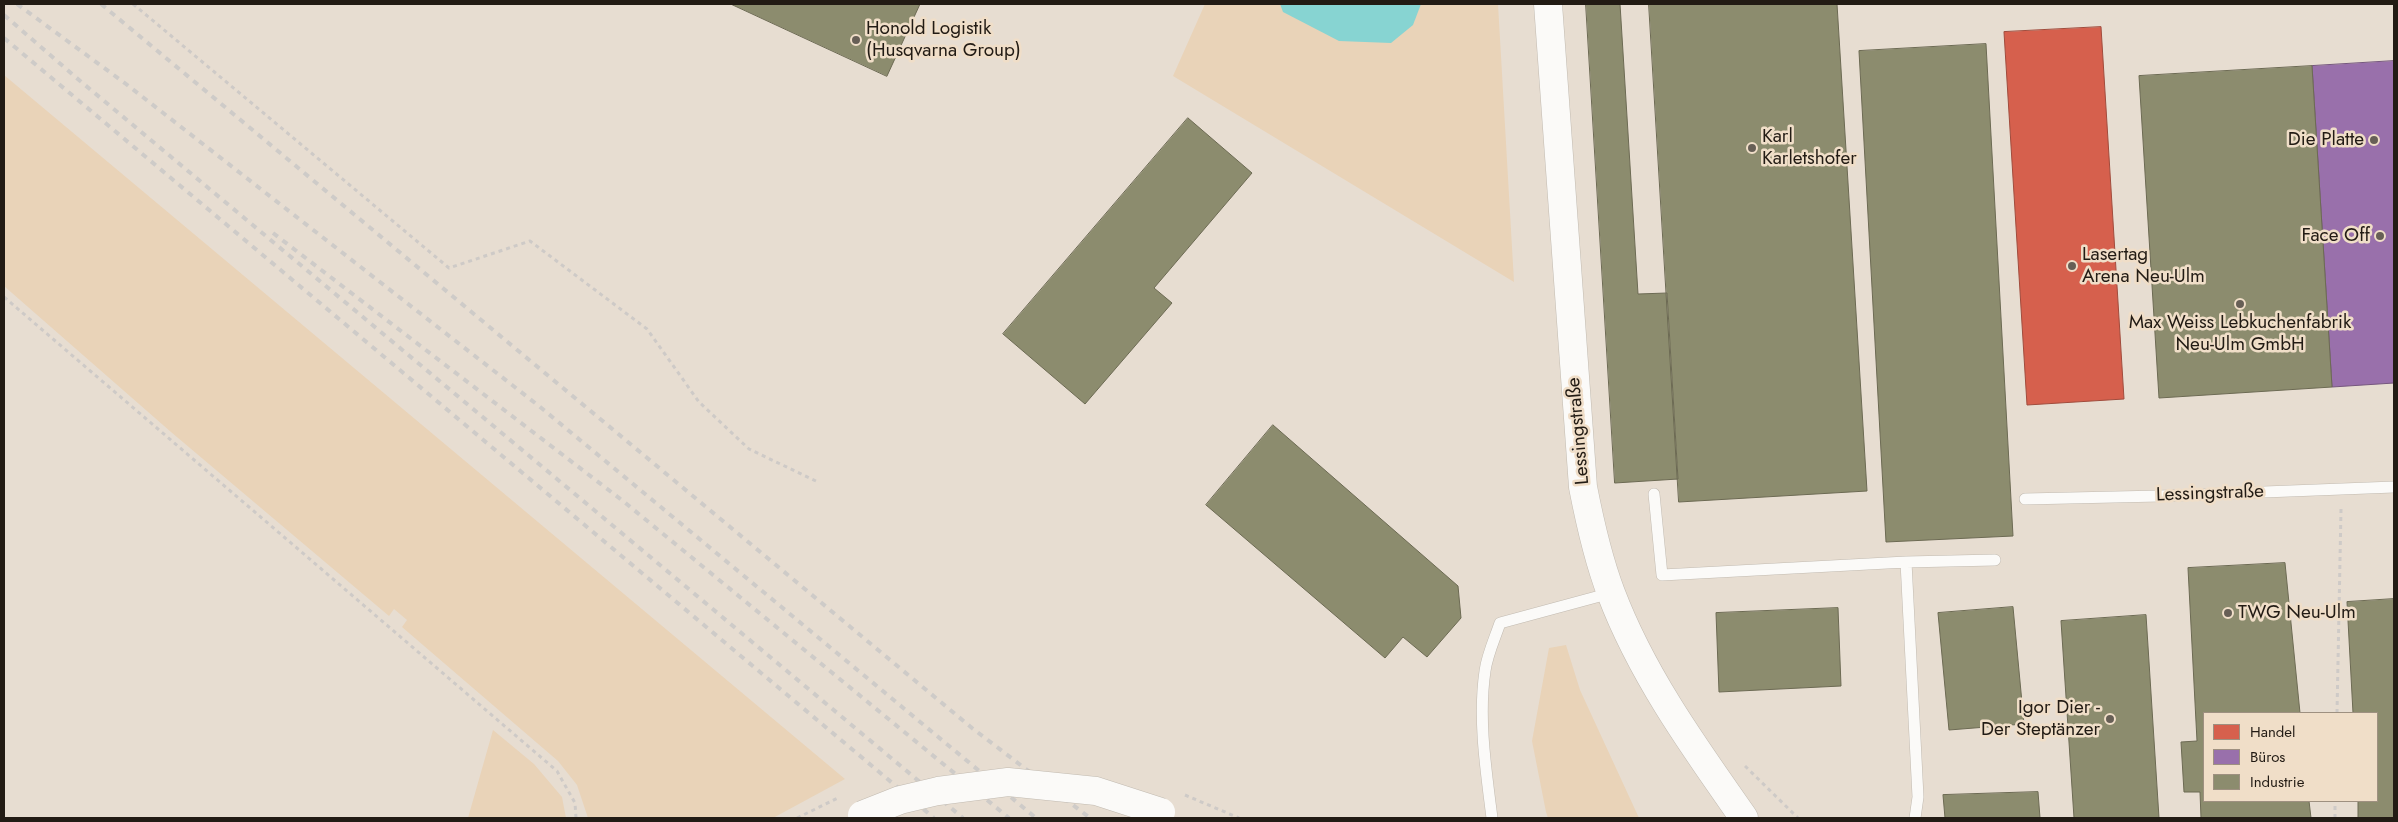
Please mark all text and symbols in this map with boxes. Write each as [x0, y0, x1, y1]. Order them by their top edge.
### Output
place label: Honold Logistik (Husqvarna Group) [866, 18, 1021, 62]
marker: Honold Logistik (Husqvarna Group) [850, 34, 862, 46]
place label: Karl Karletshofer [1762, 126, 1857, 170]
place label: Die Platte [2288, 129, 2364, 151]
marker: Die Platte [2368, 134, 2380, 146]
marker: Karl Karletshofer [1746, 142, 1758, 154]
place label: Face Off [2301, 225, 2370, 247]
marker: Face Off [2374, 230, 2386, 242]
place label: Lasertag Arena Neu-Ulm [2082, 244, 2205, 288]
marker: Lasertag Arena Neu-Ulm [2066, 260, 2078, 272]
marker: Max Weiss Lebkuchenfabrik Neu-Ulm GmbH [2234, 298, 2246, 310]
place label: Max Weiss Lebkuchenfabrik Neu-Ulm GmbH [2129, 312, 2351, 356]
street label: Lessingstraße [1563, 376, 1595, 486]
street label: Lessingstraße [2156, 481, 2264, 507]
place label: TWG Neu-Ulm [2238, 602, 2356, 624]
marker: TWG Neu-Ulm [2222, 607, 2234, 619]
place label: Igor Dier - Der Steptänzer [1981, 697, 2100, 741]
legend [2203, 712, 2378, 802]
marker: Igor Dier - Der Steptänzer [2104, 713, 2116, 725]
text: Handel [2250, 721, 2296, 743]
text: Büros [2250, 746, 2285, 768]
text: Industrie [2250, 771, 2304, 793]

